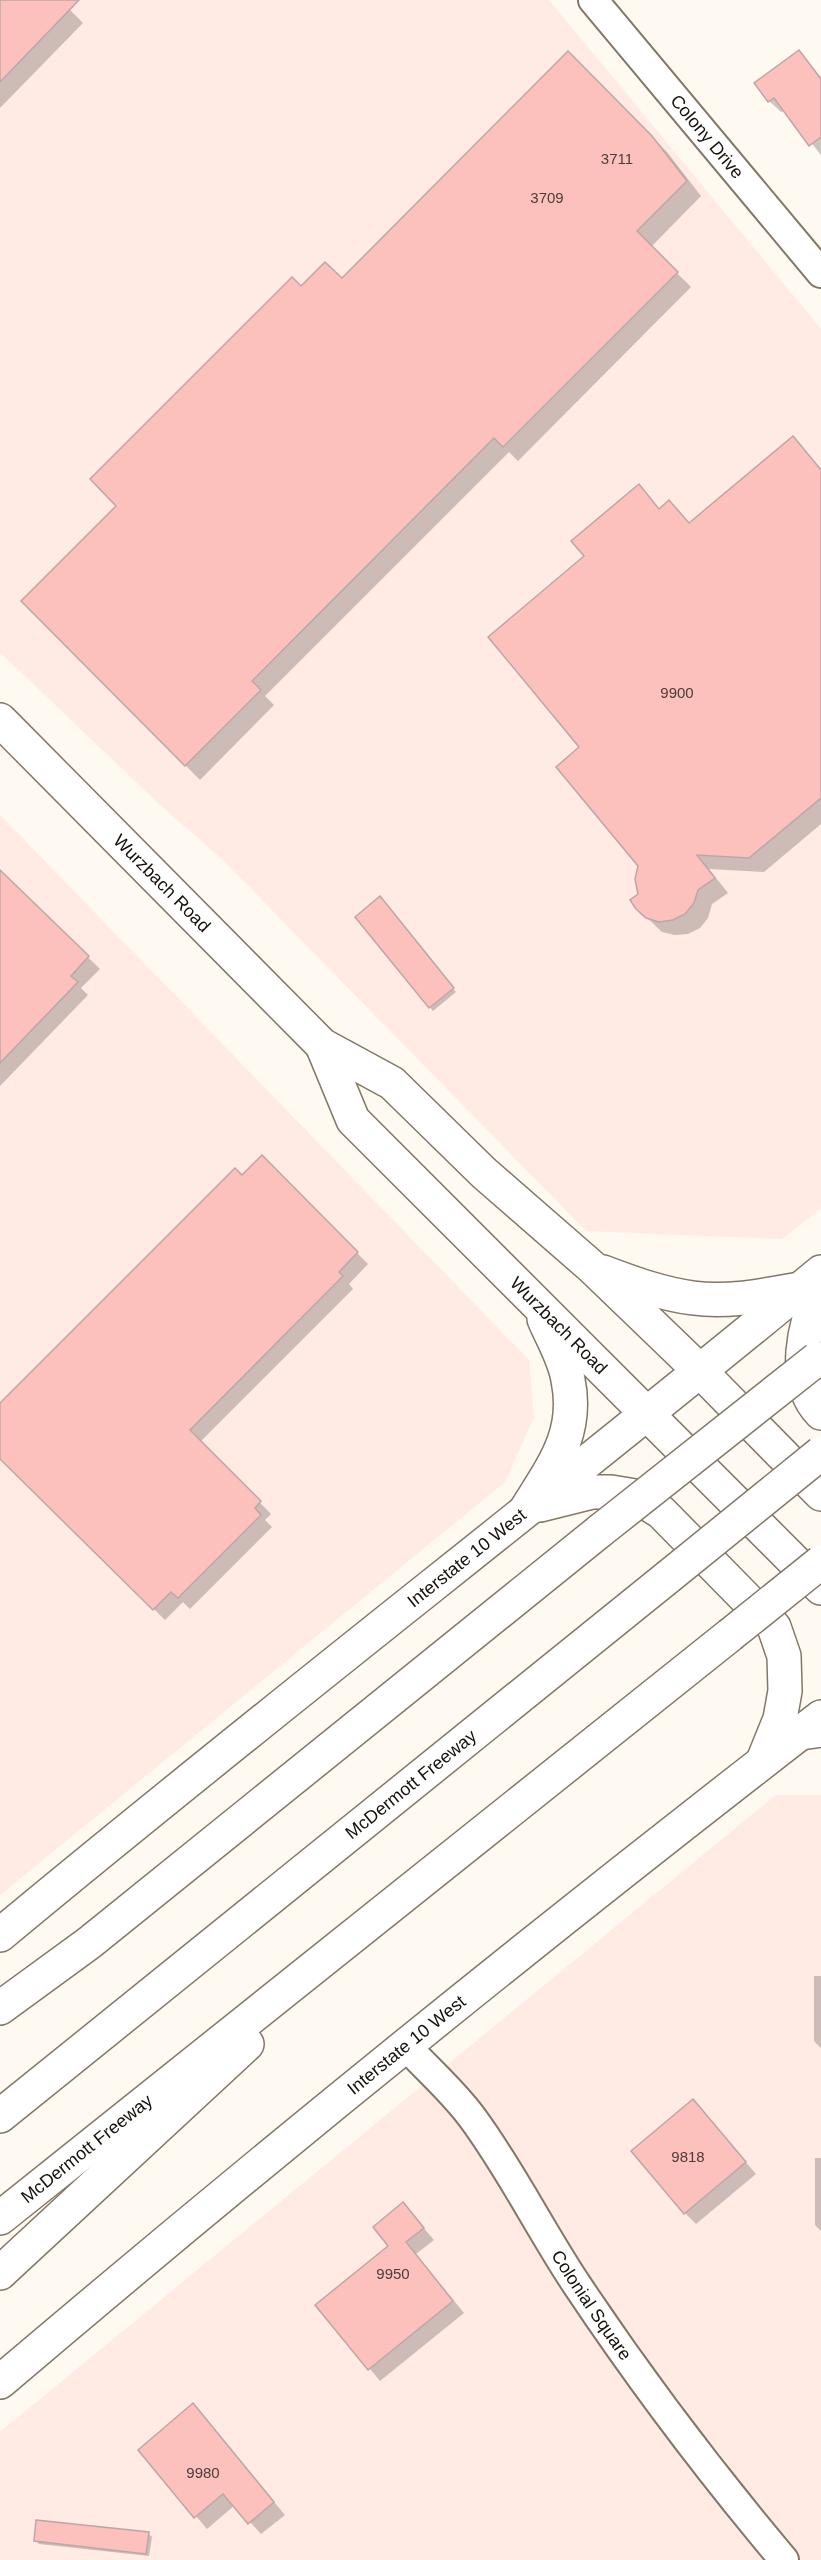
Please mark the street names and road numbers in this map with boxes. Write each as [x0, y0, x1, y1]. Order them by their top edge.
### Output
street label: Colony Drive [666, 91, 748, 183]
street label: Wurzbach Road [109, 831, 214, 936]
street label: Wurzbach Road [506, 1273, 611, 1378]
street label: Interstate 10 West [403, 1505, 530, 1611]
street label: McDermott Freeway [342, 1726, 480, 1843]
street label: Interstate 10 West [343, 1991, 469, 2099]
street label: McDermott Freeway [17, 2090, 156, 2207]
street label: Colonial Square [547, 2247, 636, 2364]

